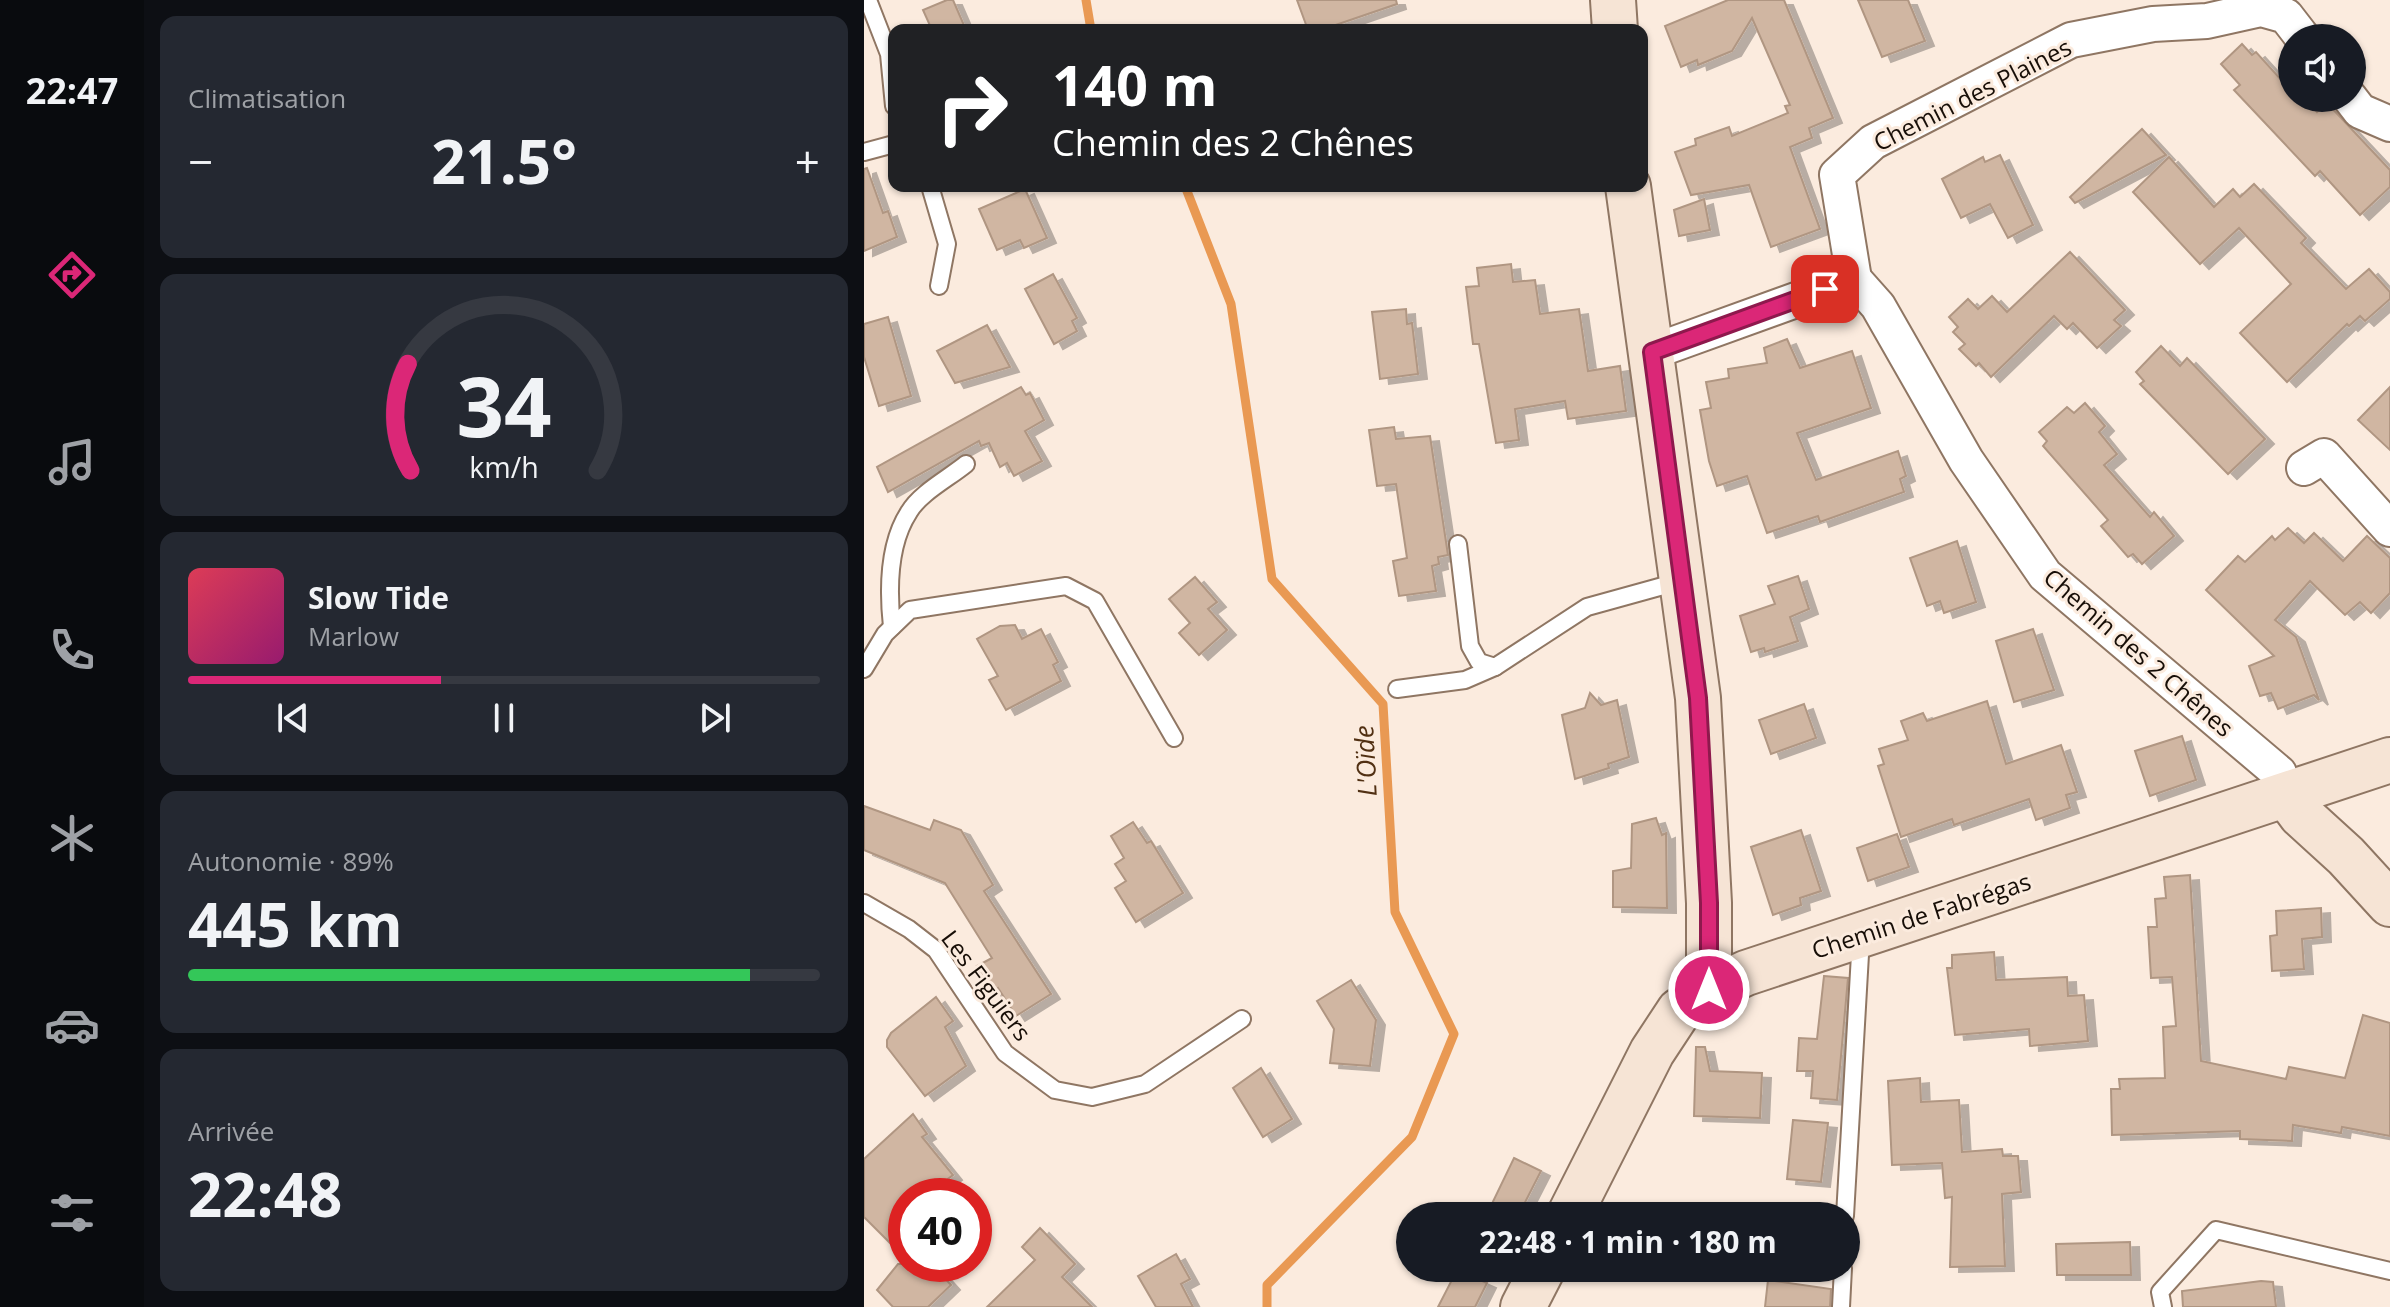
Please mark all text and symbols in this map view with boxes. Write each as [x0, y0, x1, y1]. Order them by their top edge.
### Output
map controls [2278, 24, 2366, 112]
button: sound [2278, 24, 2366, 112]
street label: Chemin des Plaines [1867, 30, 2077, 158]
text: 140 m [1052, 46, 1218, 122]
icon: right [920, 56, 1024, 160]
text: 22:47 [26, 66, 118, 115]
text: Climatisation [188, 80, 346, 116]
text: Chemin des 2 Chênes [1052, 118, 1414, 167]
text: 21.5° [431, 120, 577, 202]
text: − [188, 131, 213, 191]
text: + [795, 131, 820, 191]
icon: directions [44, 247, 100, 303]
pin [1791, 255, 1859, 323]
icon: arrive [1803, 267, 1847, 311]
text: 34 [456, 348, 552, 461]
icon: music [44, 434, 100, 490]
text: km/h [469, 447, 539, 486]
street label: Chemin des 2 Chênes [2037, 560, 2241, 744]
text: Slow Tide [308, 577, 449, 618]
text: Marlow [308, 618, 399, 654]
icon: phone [44, 622, 100, 678]
icon: previous [271, 696, 315, 740]
icon: pause [482, 696, 526, 740]
icon: next [693, 696, 737, 740]
water label: L'Oïde [1345, 724, 1385, 798]
icon: climate [44, 810, 100, 866]
text: Autonomie · 89% [188, 843, 394, 879]
street label: Chemin de Fabrégas [1807, 864, 2035, 966]
text: 445 km [188, 883, 403, 965]
street label: Les Figuiers [935, 923, 1039, 1047]
position arrow [1667, 948, 1751, 1032]
icon: car [44, 997, 100, 1053]
text: Arrivée [188, 1113, 274, 1149]
text: 22:48 [188, 1153, 342, 1235]
speed limit sign: 40 [888, 1178, 992, 1282]
icon: filters [44, 1185, 100, 1241]
text: 22:48 · 1 min · 180 m [1479, 1221, 1777, 1262]

